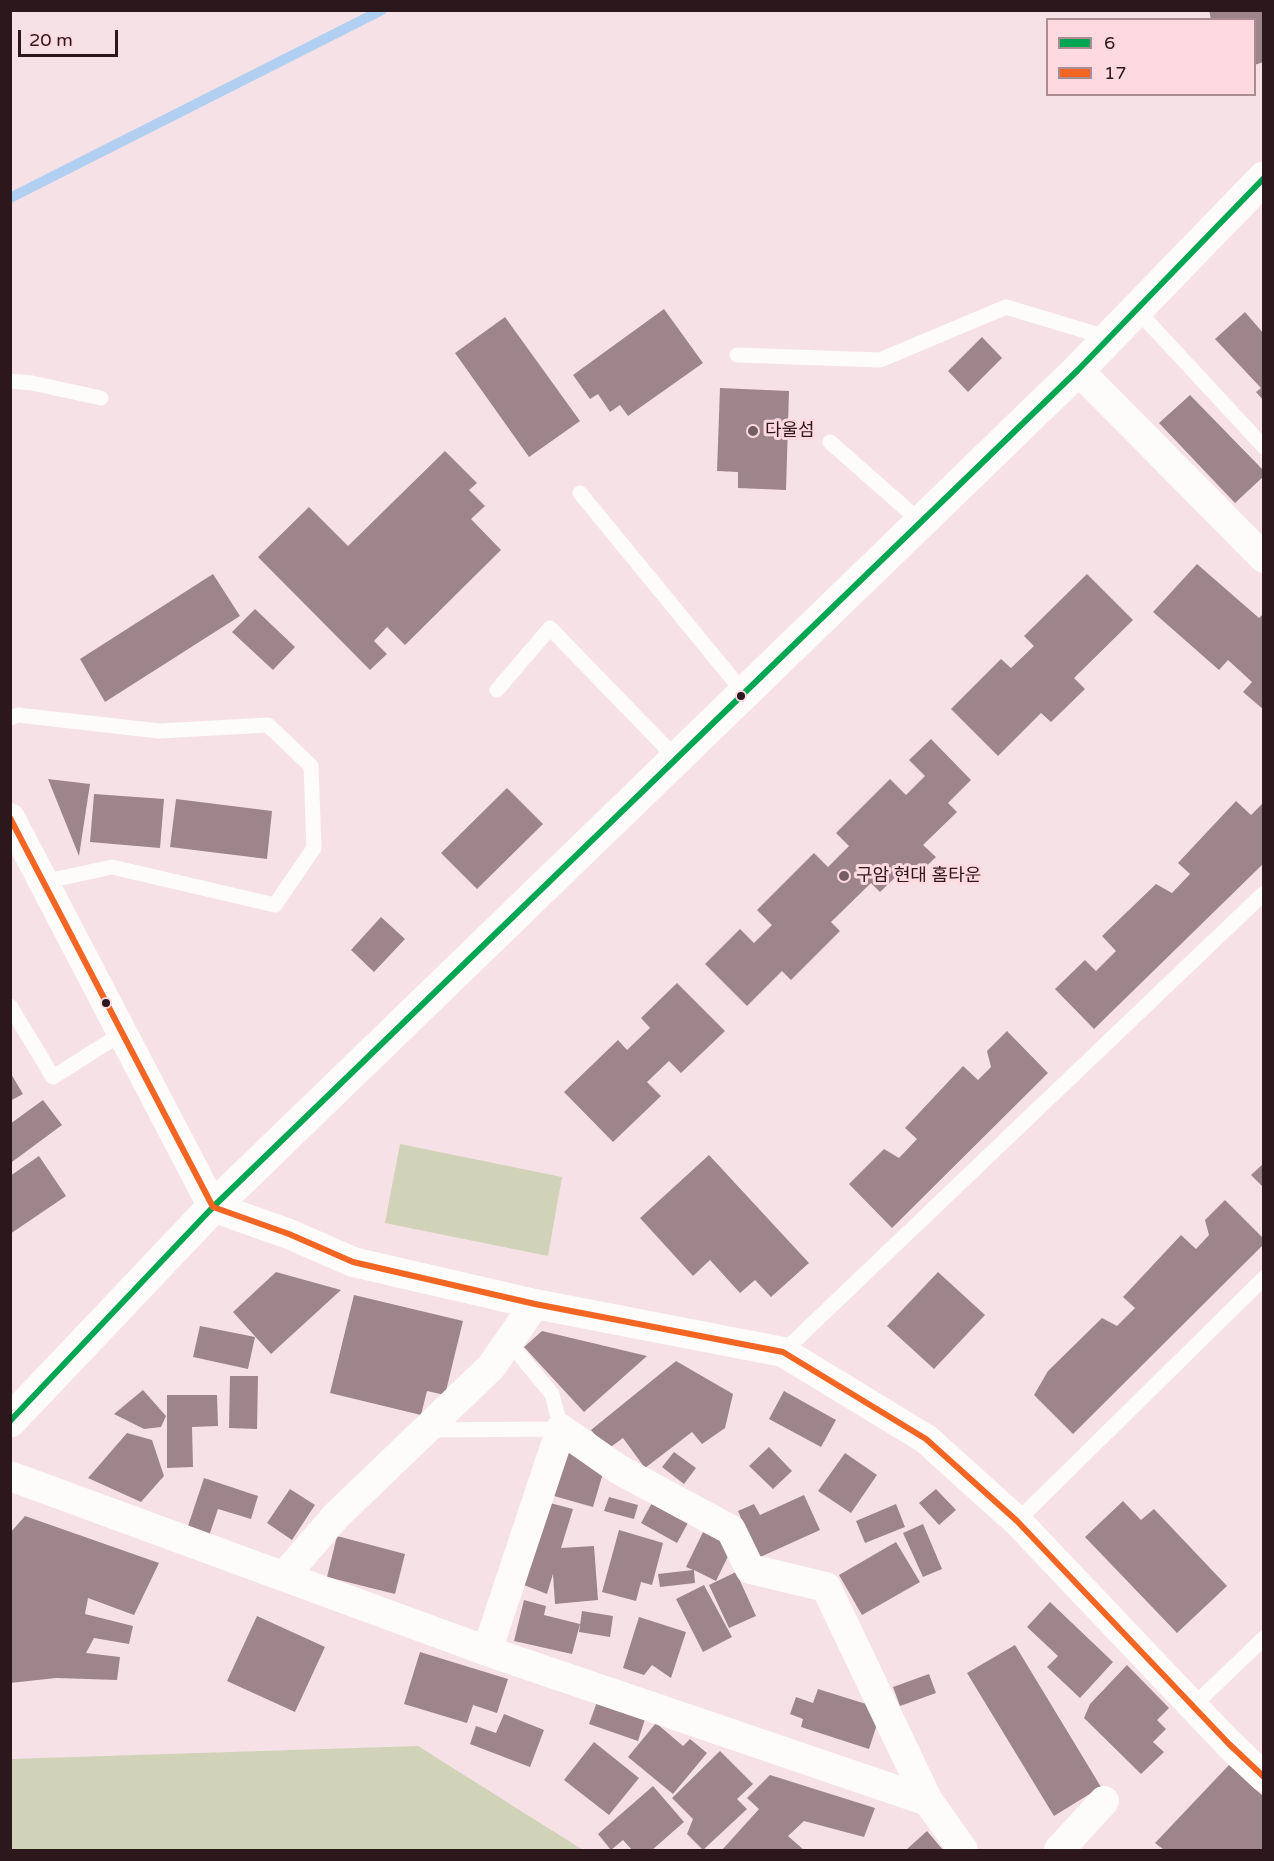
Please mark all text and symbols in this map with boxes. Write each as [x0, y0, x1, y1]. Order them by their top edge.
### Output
scale bar [21, 18, 122, 56]
legend [1046, 18, 1256, 96]
text: 20 m [29, 29, 73, 51]
text: 6 [1104, 32, 1115, 54]
text: 17 [1104, 62, 1127, 84]
place label: 다울섬 [765, 420, 815, 442]
marker: 다울섬 [746, 424, 760, 438]
unlabelled marker [735, 690, 747, 702]
place label: 구암 현대 홈타운 [856, 865, 981, 887]
marker: 구암 현대 홈타운 [837, 869, 851, 883]
unlabelled marker [100, 997, 112, 1009]

